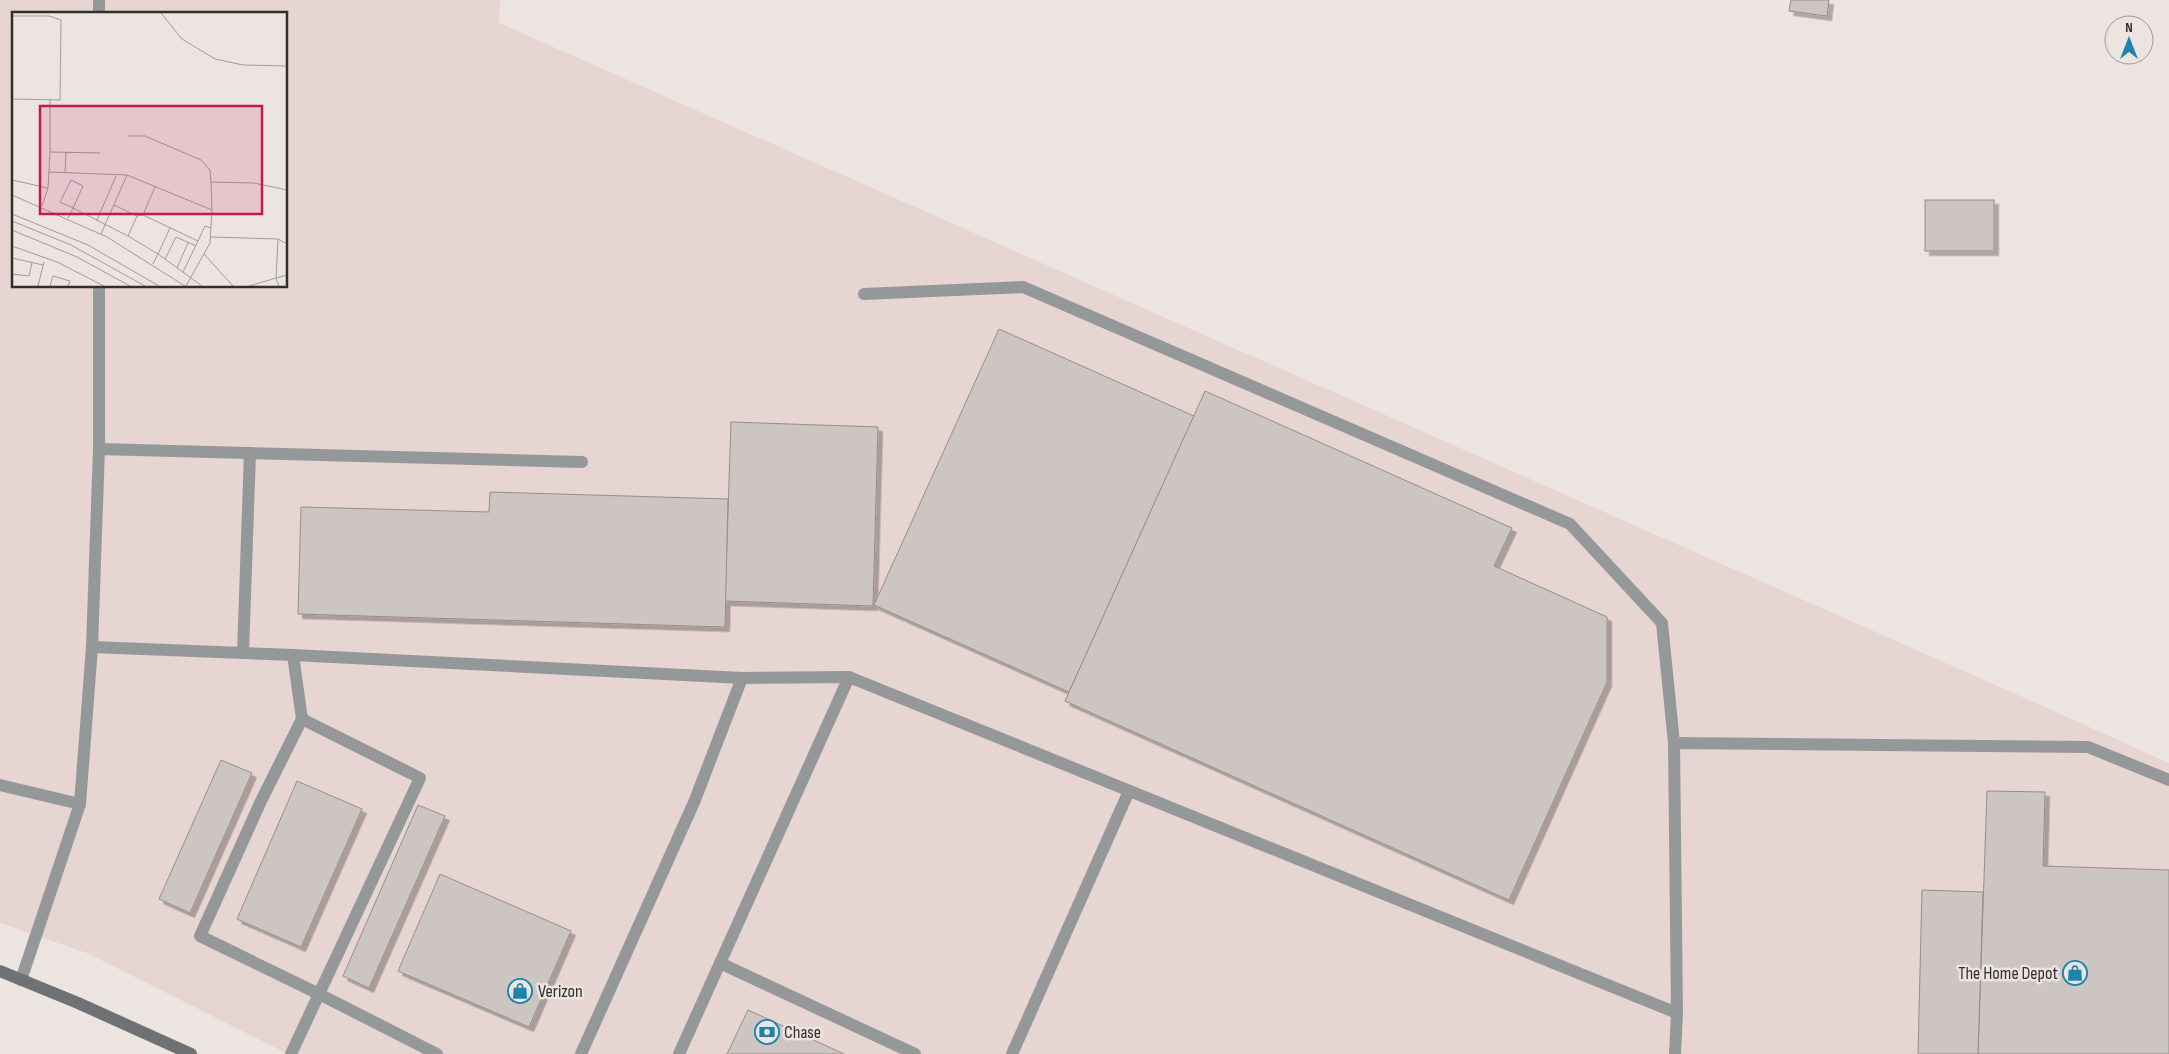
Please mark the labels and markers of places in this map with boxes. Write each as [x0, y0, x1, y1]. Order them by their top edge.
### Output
shop icon: The Home Depot [2062, 960, 2088, 986]
place label: The Home Depot [1958, 963, 2058, 984]
shop icon: Verizon [507, 978, 533, 1004]
place label: Verizon [538, 981, 583, 1002]
bank icon: Chase [754, 1019, 780, 1045]
place label: Chase [784, 1022, 821, 1043]

